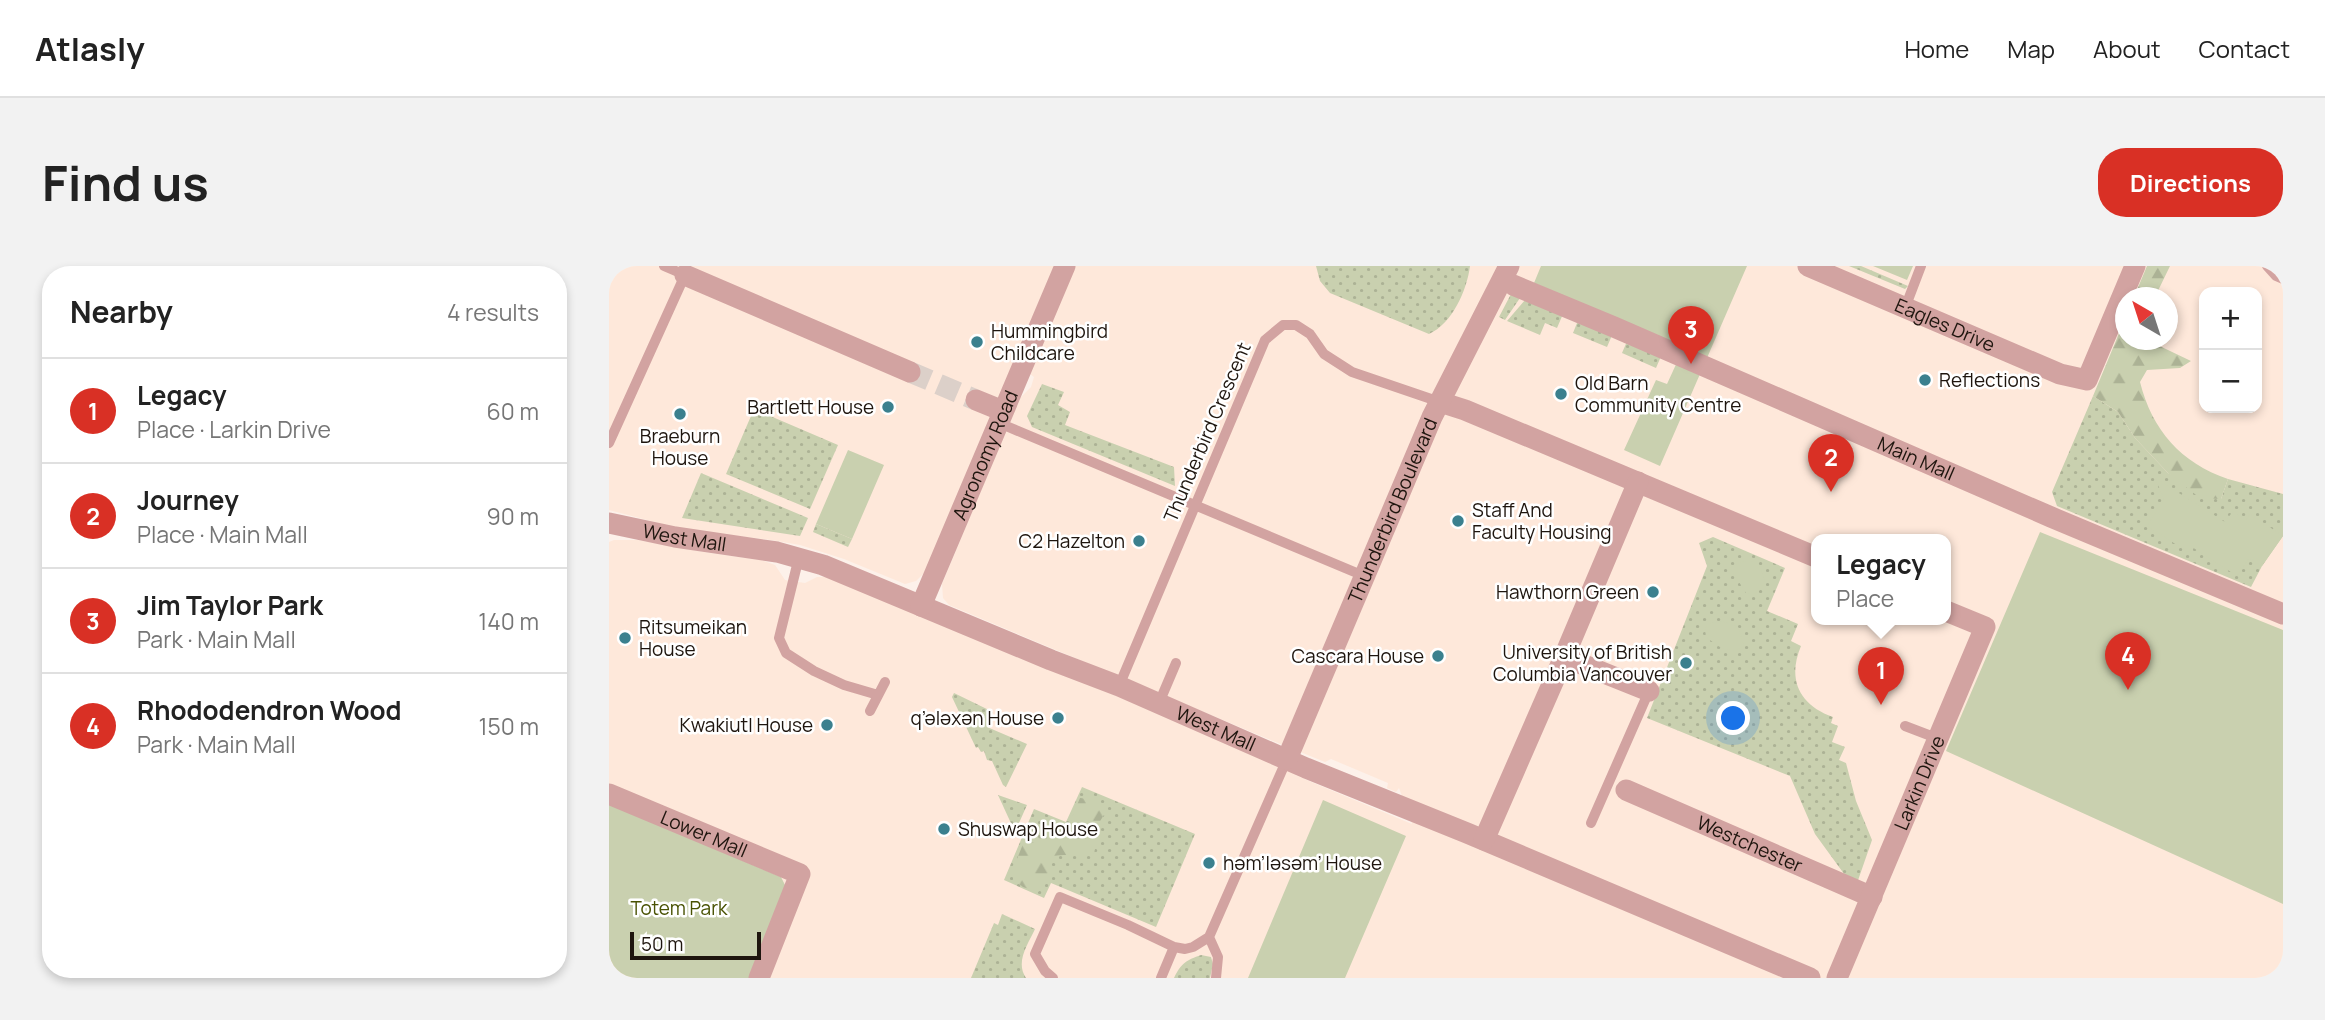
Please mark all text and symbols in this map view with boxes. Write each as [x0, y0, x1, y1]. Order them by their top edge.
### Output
text: Atlasly [35, 26, 145, 71]
text: Home [1904, 32, 1969, 65]
text: Map [2007, 32, 2055, 65]
text: About [2093, 32, 2161, 65]
text: Contact [2199, 32, 2290, 65]
button: Directions [2098, 148, 2283, 217]
text: Find us [42, 149, 209, 216]
north arrow [2115, 287, 2178, 350]
map controls [2199, 287, 2262, 413]
button: + [2199, 287, 2262, 350]
text: Nearby [70, 291, 173, 332]
street label: Eagles Drive [1891, 292, 1999, 358]
text: 4 results [447, 296, 539, 328]
pin: 3 [1668, 306, 1714, 364]
place label: Hummingbird Childcare [991, 318, 1108, 366]
marker: Hummingbird Childcare [969, 334, 985, 350]
street label: Thunderbird Crescent [1157, 338, 1257, 526]
button: − [2199, 350, 2262, 413]
place label: Reflections [1939, 367, 2040, 393]
place label: Old Barn Community Centre [1575, 370, 1741, 418]
marker: Reflections [1917, 372, 1933, 388]
text: Legacy [137, 377, 227, 413]
street label: Agronomy Road [946, 386, 1024, 524]
marker: Old Barn Community Centre [1553, 386, 1569, 402]
place label: Bartlett House [747, 394, 874, 420]
text: 1 [88, 395, 98, 427]
text: 60 m [487, 395, 539, 427]
marker: Bartlett House [880, 399, 896, 415]
marker: Braeburn House [672, 406, 688, 422]
text: Place · Larkin Drive [137, 413, 331, 445]
street label: Thunderbird Boulevard [1342, 414, 1443, 607]
place label: Braeburn House [640, 423, 720, 471]
street label: Main Mall [1874, 430, 1959, 487]
pin: 2 [1808, 434, 1854, 492]
text: Journey [137, 482, 239, 518]
place label: Staff And Faculty Housing [1472, 497, 1612, 545]
text: 2 [86, 500, 100, 532]
text: 90 m [487, 500, 539, 532]
marker: Staff And Faculty Housing [1450, 513, 1466, 529]
street label: West Mall [640, 517, 728, 557]
text: Place · Main Mall [137, 518, 308, 550]
place label: C2 Hazelton [1019, 528, 1125, 554]
marker: C2 Hazelton [1131, 533, 1147, 549]
popup [1811, 534, 1951, 625]
text: Legacy [1836, 546, 1926, 582]
place label: Hawthorn Green [1496, 579, 1639, 605]
text: Place [1836, 582, 1894, 614]
marker: Hawthorn Green [1645, 584, 1661, 600]
text: Jim Taylor Park [137, 587, 323, 623]
text: 3 [86, 605, 100, 637]
text: 140 m [478, 605, 539, 637]
place label: Ritsumeikan House [639, 614, 747, 662]
text: Park · Main Mall [137, 623, 296, 655]
marker: Ritsumeikan House [617, 630, 633, 646]
pin: 4 [2105, 632, 2151, 690]
place label: University of British Columbia Vancouver [1493, 639, 1672, 687]
place label: Cascara House [1291, 643, 1424, 669]
pin: 1 [1858, 647, 1904, 705]
marker: Cascara House [1430, 648, 1446, 664]
marker: University of British Columbia Vancouver [1678, 655, 1694, 671]
text: Rhododendron Wood [137, 692, 402, 728]
street label: West Mall [1172, 700, 1260, 757]
your location [1716, 701, 1750, 735]
place label: q’ələχən House [910, 705, 1044, 731]
text: 4 [86, 710, 100, 742]
text: 150 m [479, 710, 539, 742]
marker: q’ələχən House [1050, 710, 1066, 726]
place label: Kwakiutl House [680, 712, 813, 738]
marker: Kwakiutl House [819, 717, 835, 733]
text: Park · Main Mall [137, 728, 296, 760]
street label: Larkin Drive [1888, 731, 1951, 834]
street label: Lower Mall [657, 804, 751, 864]
street label: Westchester [1693, 809, 1807, 878]
place label: Shuswap House [958, 816, 1098, 842]
marker: Shuswap House [936, 821, 952, 837]
place label: həm’ləsəm’ House [1223, 850, 1382, 876]
marker: həm’ləsəm’ House [1201, 855, 1217, 871]
park label: Totem Park [631, 895, 728, 921]
scale bar [630, 929, 761, 961]
text: 50 m [641, 931, 683, 957]

